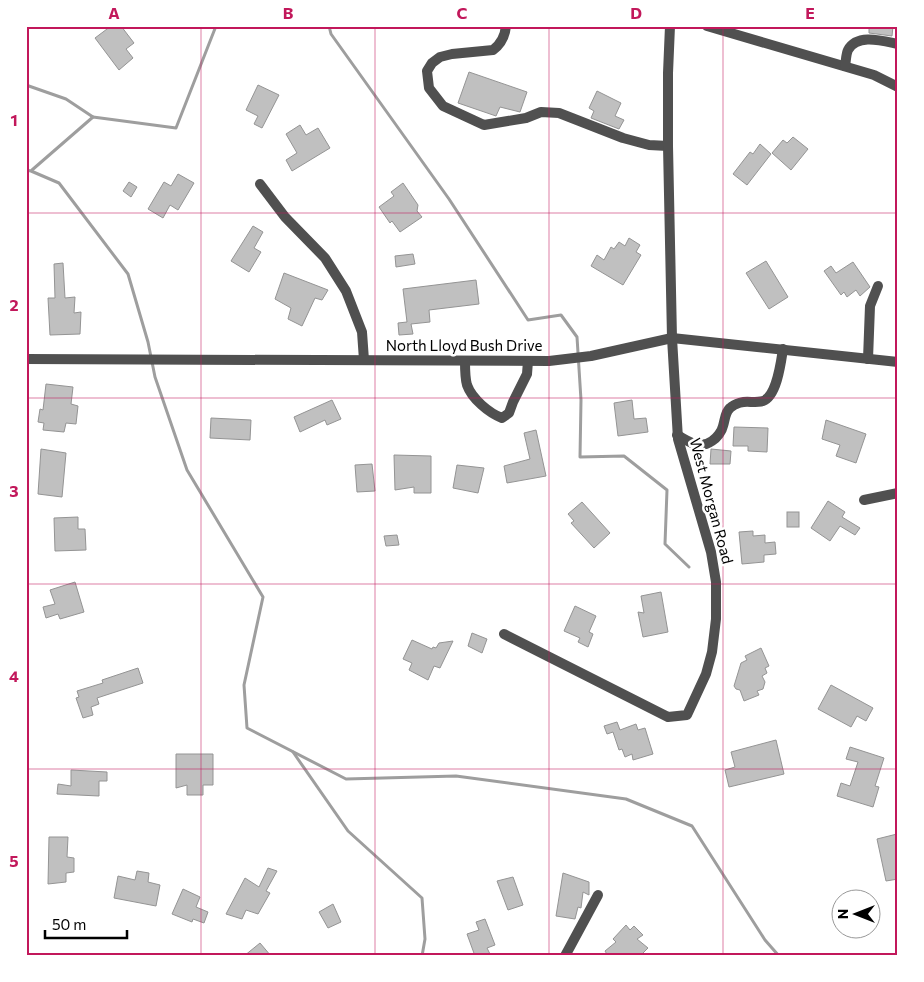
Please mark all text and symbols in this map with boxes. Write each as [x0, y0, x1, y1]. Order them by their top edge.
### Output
text: A [108, 3, 120, 22]
text: B [283, 3, 294, 22]
text: C [457, 3, 468, 22]
text: D [630, 3, 642, 22]
text: E [805, 3, 815, 22]
text: 1 [10, 110, 18, 129]
text: 2 [9, 295, 19, 314]
street label: North Lloyd Bush Drive [386, 336, 542, 354]
street label: West Morgan Road [686, 436, 737, 566]
text: 3 [9, 481, 19, 500]
text: 4 [9, 666, 19, 685]
text: 5 [9, 851, 19, 870]
north arrow [832, 890, 882, 940]
scale bar [45, 907, 128, 939]
text: N [834, 909, 851, 919]
text: 50 m [52, 915, 86, 933]

